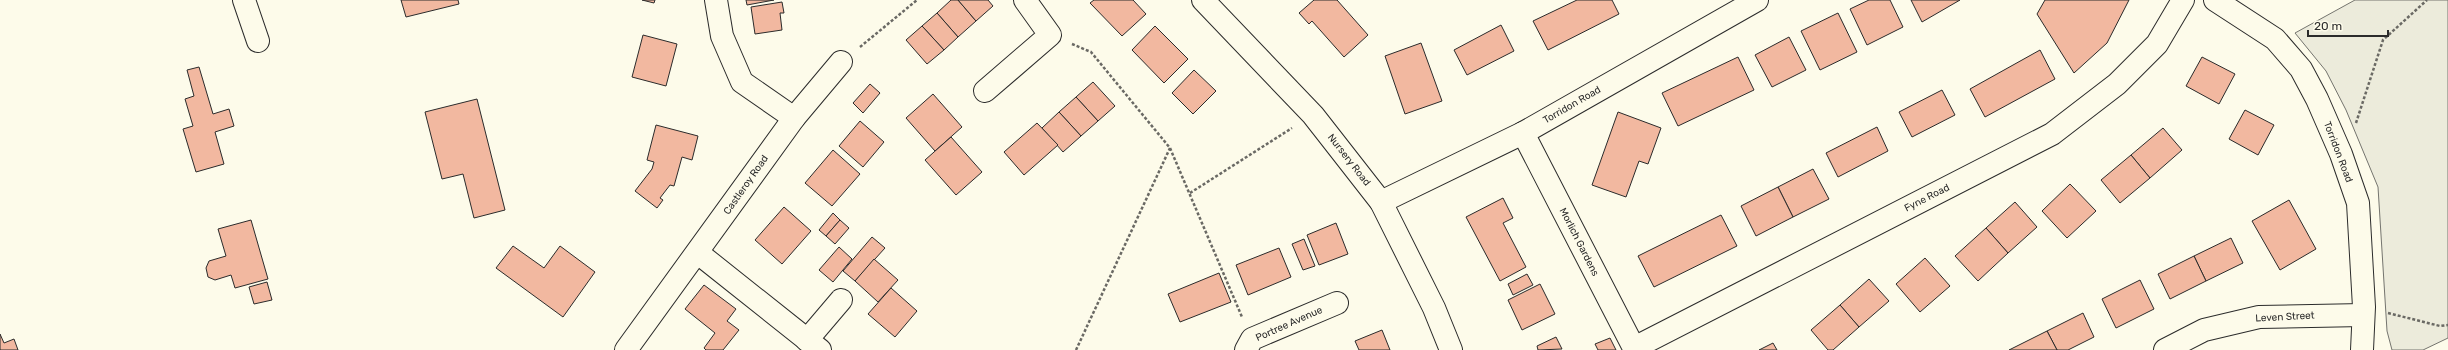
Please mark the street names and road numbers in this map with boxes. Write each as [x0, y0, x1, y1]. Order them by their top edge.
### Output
street label: Torridon Road [1541, 84, 1603, 126]
street label: Torridon Road [2321, 120, 2355, 184]
street label: Nursery Road [1325, 132, 1373, 188]
street label: Castleroy Road [721, 153, 771, 217]
street label: Fyne Road [1902, 182, 1952, 214]
street label: Morlich Gardens [1557, 206, 1601, 278]
street label: Portree Avenue [1254, 304, 1325, 344]
street label: Leven Street [2255, 309, 2315, 325]

